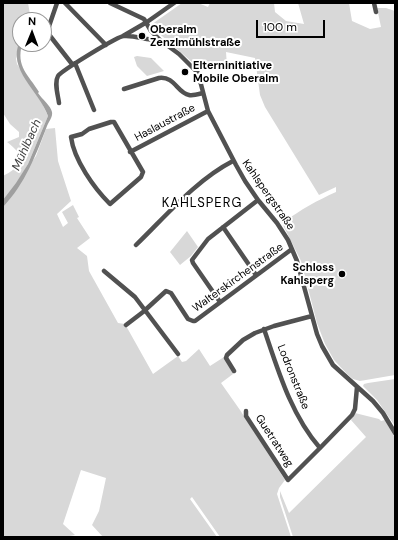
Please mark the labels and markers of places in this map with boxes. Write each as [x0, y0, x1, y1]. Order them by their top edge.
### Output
place label: Oberalm Zenzlmühlstraße [150, 23, 241, 49]
marker: Oberalm Zenzlmühlstraße [137, 31, 147, 41]
place label: Elterninitiative Mobile Oberalm [193, 59, 279, 85]
marker: Elterninitiative Mobile Oberalm [180, 67, 190, 77]
place label: Schloss Kahlsperg [280, 261, 334, 287]
marker: Schloss Kahlsperg [337, 269, 347, 279]

